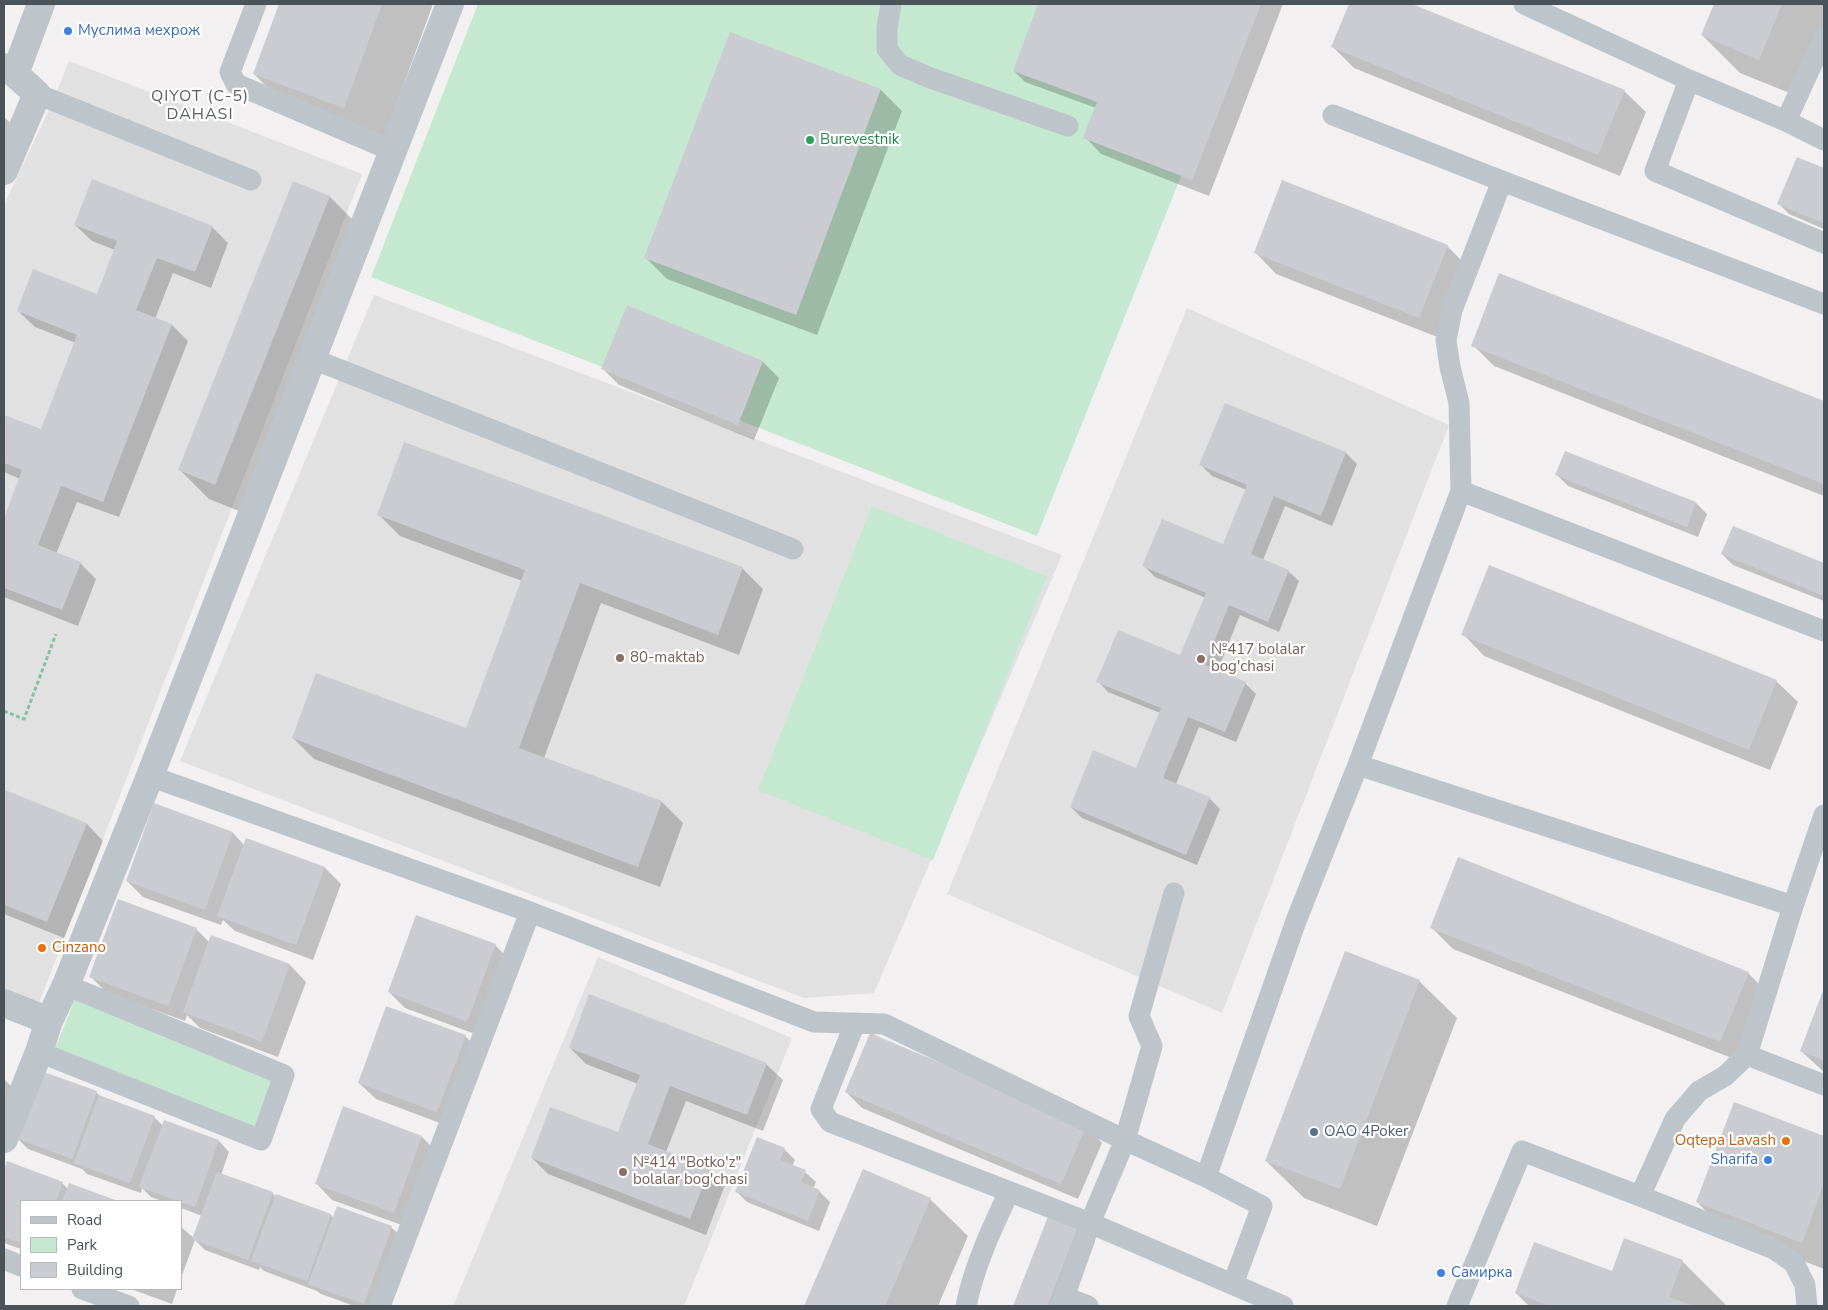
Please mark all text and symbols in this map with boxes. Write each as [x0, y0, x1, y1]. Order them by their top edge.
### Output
place label: Муслима мехрож [78, 22, 200, 40]
marker: Муслима мехрож [62, 25, 74, 37]
district label: QIYOT (C-5) DAHASI [150, 87, 250, 125]
place label: Burevestnik [820, 131, 899, 149]
marker: Burevestnik [804, 134, 816, 146]
place label: №417 bolalar bog'chasi [1211, 641, 1305, 676]
place label: 80-maktab [630, 649, 704, 667]
marker: 80-maktab [614, 652, 626, 664]
marker: №417 bolalar bog'chasi [1195, 653, 1207, 665]
place label: Cinzano [52, 939, 106, 957]
marker: Cinzano [36, 942, 48, 954]
place label: ОАО 4Poker [1324, 1123, 1408, 1141]
marker: ОАО 4Poker [1308, 1126, 1320, 1138]
place label: Oqtepa Lavash [1675, 1132, 1776, 1150]
marker: Oqtepa Lavash [1780, 1135, 1792, 1147]
place label: Sharifa [1711, 1151, 1758, 1169]
place label: №414 "Botko'z" bolalar bog'chasi [633, 1154, 747, 1189]
marker: Sharifa [1762, 1154, 1774, 1166]
marker: №414 "Botko'z" bolalar bog'chasi [617, 1166, 629, 1178]
legend [20, 1200, 182, 1290]
text: Road [67, 1210, 102, 1230]
text: Park [67, 1235, 97, 1255]
text: Building [67, 1260, 123, 1280]
place label: Самирка [1451, 1264, 1513, 1282]
marker: Самирка [1435, 1267, 1447, 1279]

